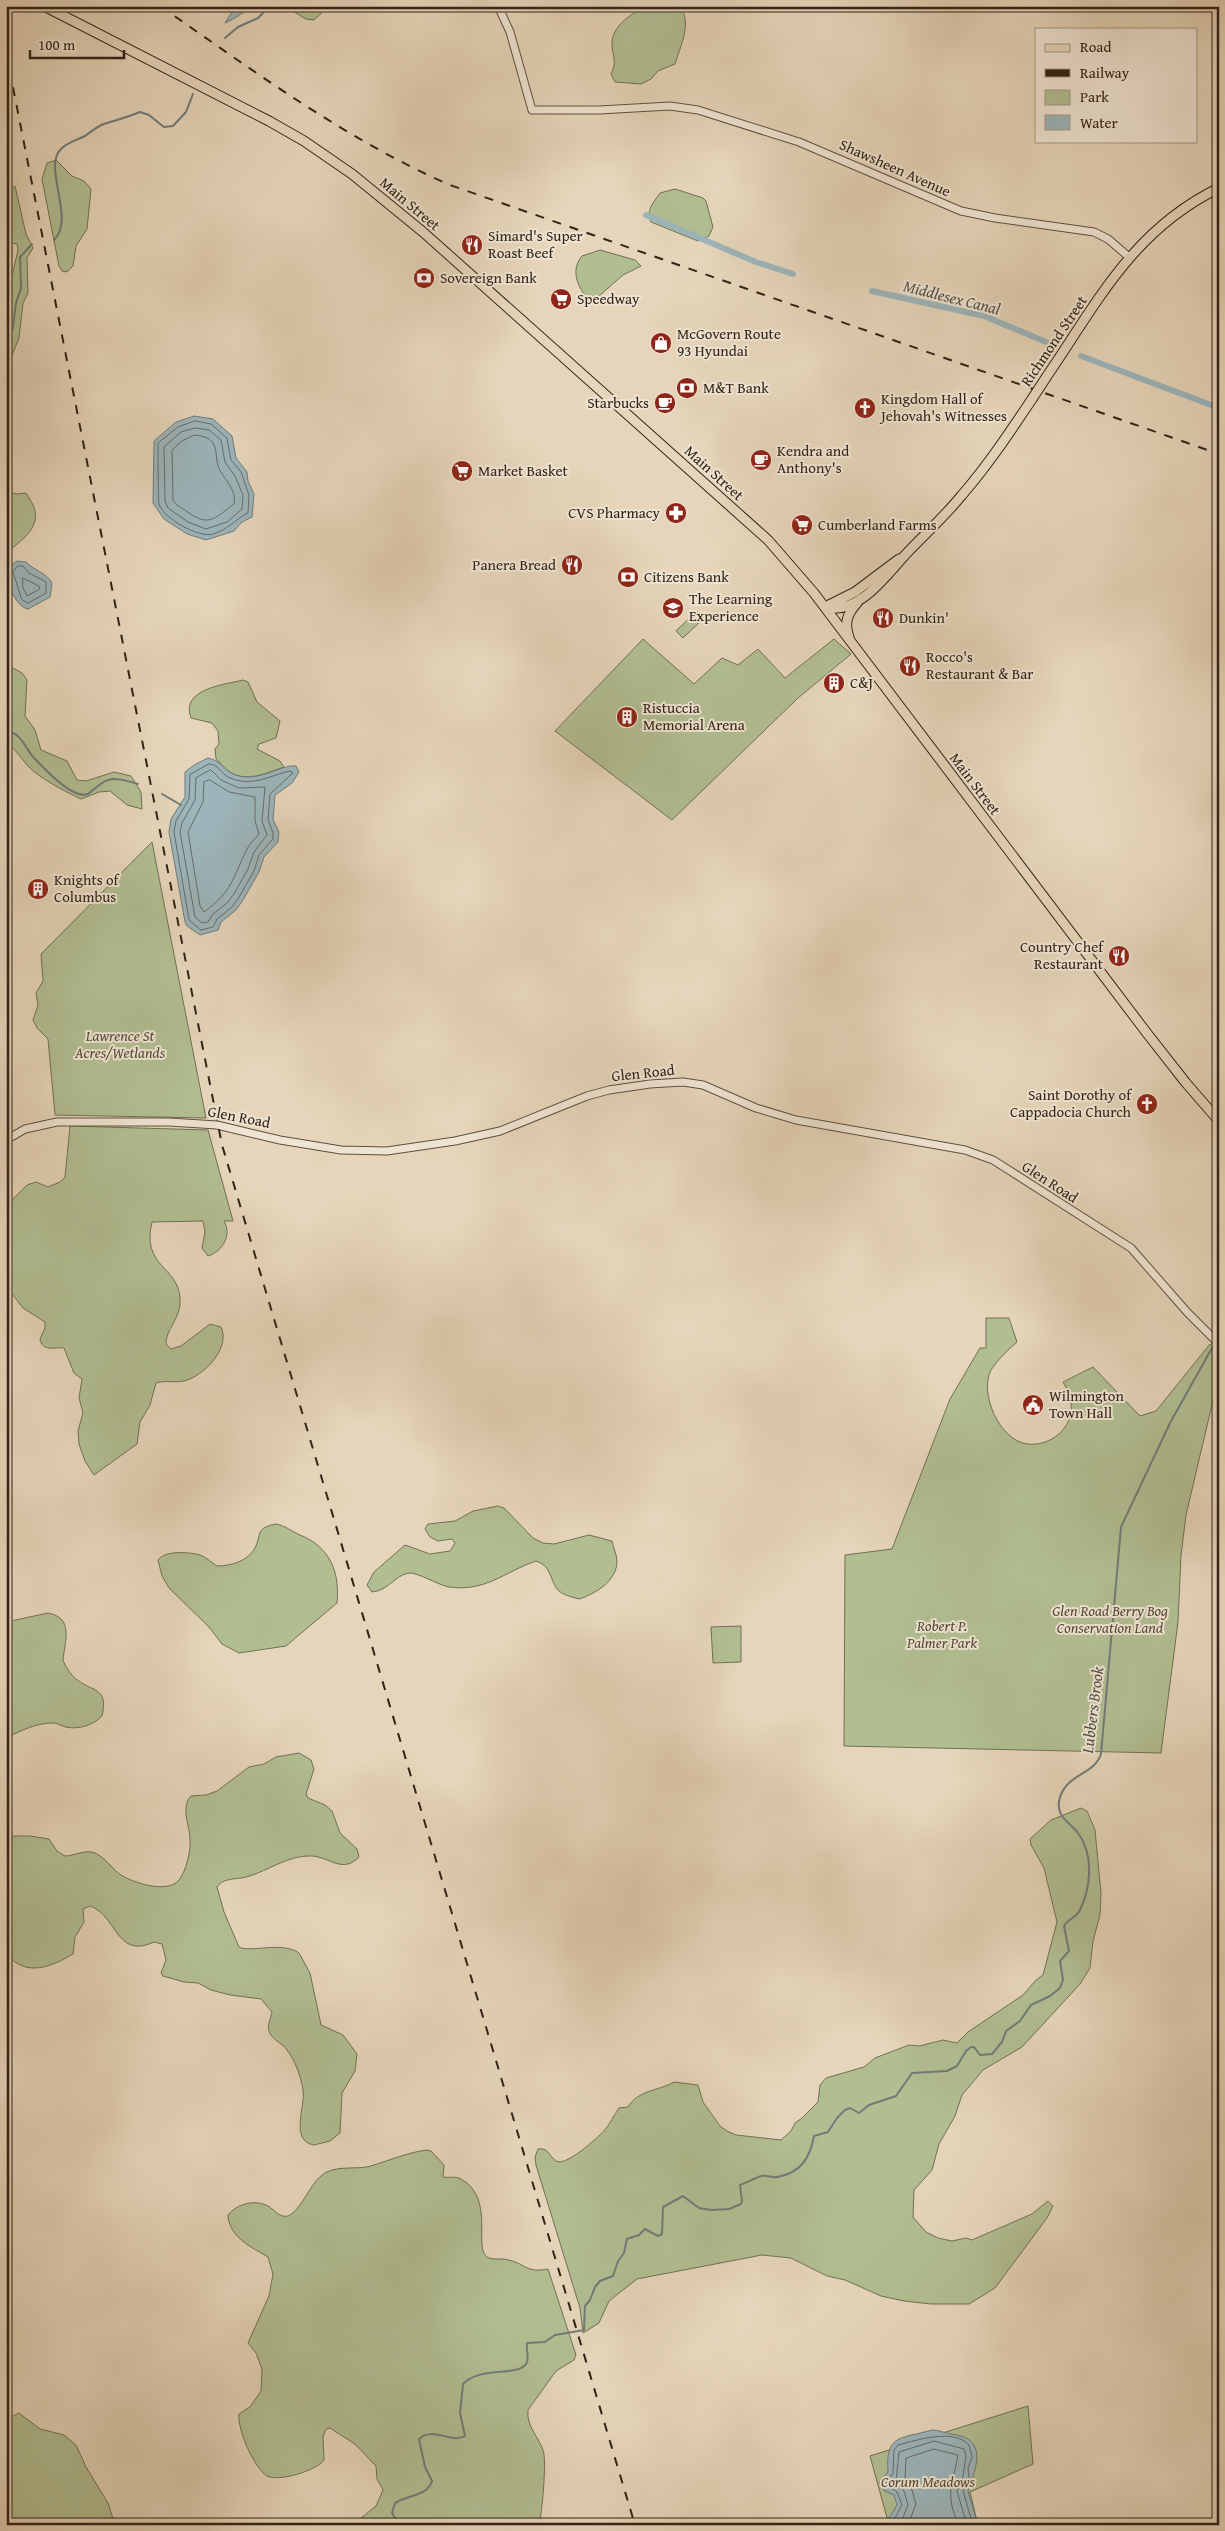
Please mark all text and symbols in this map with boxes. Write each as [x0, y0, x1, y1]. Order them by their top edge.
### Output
scale bar [30, 28, 124, 60]
legend [1035, 28, 1198, 142]
text: 100 m [38, 34, 76, 55]
text: Road [1080, 36, 1111, 57]
text: Railway [1080, 62, 1130, 83]
text: Park [1080, 86, 1109, 107]
text: Water [1080, 112, 1118, 133]
street label: Shawsheen Avenue [836, 134, 954, 201]
street label: Main Street [376, 172, 446, 236]
place label: Simard's Super Roast Beef [488, 225, 583, 263]
restaurant icon: Simard's Super Roast Beef [460, 233, 484, 257]
bank icon: Sovereign Bank [412, 266, 436, 290]
place label: Sovereign Bank [440, 267, 537, 288]
water label: Middlesex Canal [901, 273, 1003, 321]
supermarket icon: Speedway [549, 287, 573, 311]
place label: Speedway [577, 288, 640, 309]
street label: Richmond Street [1015, 291, 1092, 390]
place label: McGovern Route 93 Hyundai [677, 323, 781, 361]
shop icon: McGovern Route 93 Hyundai [649, 331, 673, 355]
bank icon: M&T Bank [675, 376, 699, 400]
place label: M&T Bank [703, 377, 769, 398]
place label: Kingdom Hall of Jehovah's Witnesses [879, 388, 1007, 426]
cafe icon: Starbucks [653, 391, 677, 415]
place label: Starbucks [587, 392, 649, 413]
church icon: Kingdom Hall of Jehovah's Witnesses [853, 396, 877, 420]
street label: Main Street [680, 440, 749, 505]
place label: Kendra and Anthony's [777, 440, 849, 478]
cafe icon: Kendra and Anthony's [749, 448, 773, 472]
supermarket icon: Market Basket [450, 459, 474, 483]
place label: Market Basket [478, 460, 568, 481]
pharmacy icon: CVS Pharmacy [664, 501, 688, 525]
place label: CVS Pharmacy [568, 502, 661, 523]
supermarket icon: Cumberland Farms [790, 513, 814, 537]
place label: Cumberland Farms [818, 514, 937, 535]
restaurant icon: Panera Bread [560, 553, 584, 577]
place label: Panera Bread [472, 554, 556, 575]
bank icon: Citizens Bank [616, 565, 640, 589]
place label: Citizens Bank [644, 566, 729, 587]
place label: The Learning Experience [689, 588, 773, 626]
school or university icon: The Learning Experience [661, 596, 685, 620]
restaurant icon: Dunkin' [871, 606, 895, 630]
place label: Dunkin' [899, 607, 949, 628]
place label: Rocco's Restaurant & Bar [926, 646, 1034, 684]
restaurant icon: Rocco's Restaurant & Bar [898, 654, 922, 678]
building icon: C&J [822, 671, 846, 695]
place label: C&J [850, 672, 873, 693]
place label: Ristuccia Memorial Arena [643, 697, 745, 735]
building icon: Ristuccia Memorial Arena [615, 705, 639, 729]
street label: Main Street [945, 748, 1006, 820]
place label: Knights of Columbus [54, 869, 121, 907]
building icon: Knights of Columbus [26, 877, 50, 901]
place label: Country Chef Restaurant [1020, 936, 1105, 974]
restaurant icon: Country Chef Restaurant [1107, 944, 1131, 968]
park label: Lawrence St Acres/Wetlands [74, 1025, 166, 1063]
street label: Glen Road [610, 1059, 675, 1086]
place label: Saint Dorothy of Cappadocia Church [1010, 1084, 1133, 1122]
church icon: Saint Dorothy of Cappadocia Church [1135, 1092, 1159, 1116]
street label: Glen Road [206, 1100, 272, 1133]
street label: Glen Road [1018, 1156, 1082, 1208]
place label: Wilmington Town Hall [1049, 1385, 1124, 1423]
public building icon: Wilmington Town Hall [1021, 1393, 1045, 1417]
park label: Glen Road Berry Bog Conservation Land [1052, 1600, 1168, 1638]
park label: Robert P. Palmer Park [906, 1615, 977, 1653]
water label: Lubbers Brook [1075, 1665, 1109, 1756]
park label: Corum Meadows [881, 2471, 976, 2492]

